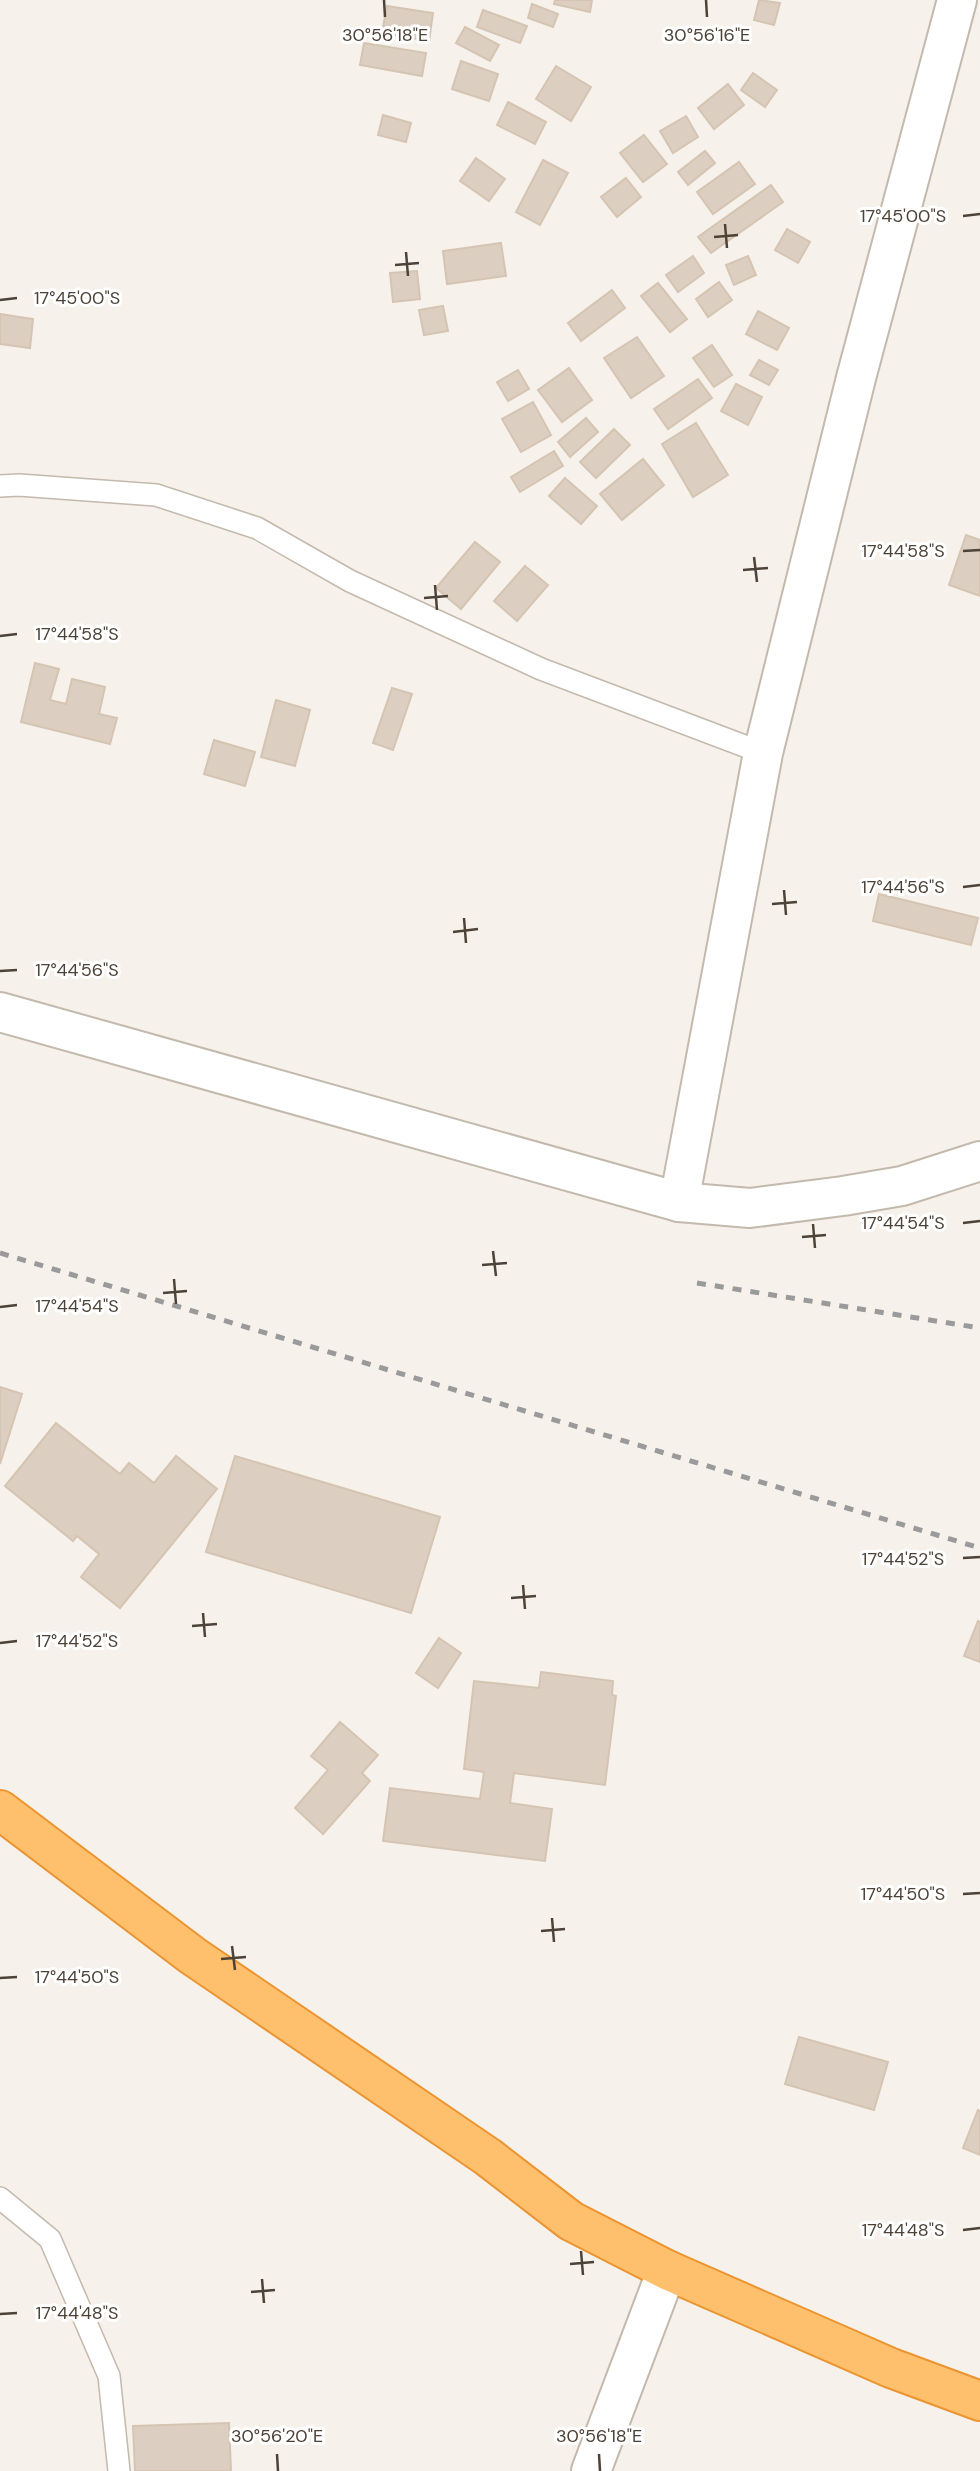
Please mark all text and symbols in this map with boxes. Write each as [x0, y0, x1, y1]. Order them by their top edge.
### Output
text: 30°56'18"E [342, 23, 428, 47]
text: 30°56'16"E [664, 23, 750, 47]
text: 17°45'00"S [860, 204, 946, 228]
text: 17°45'00"S [34, 286, 120, 310]
text: 17°44'58"S [861, 539, 945, 563]
text: 17°44'58"S [35, 622, 119, 646]
text: 17°44'56"S [861, 875, 945, 899]
text: 17°44'56"S [35, 958, 119, 982]
text: 17°44'54"S [861, 1211, 945, 1235]
text: 17°44'54"S [35, 1294, 119, 1318]
text: 17°44'52"S [862, 1547, 944, 1571]
text: 17°44'52"S [36, 1629, 118, 1653]
text: 17°44'50"S [861, 1882, 945, 1906]
text: 17°44'50"S [35, 1965, 119, 1989]
text: 17°44'48"S [862, 2218, 944, 2242]
text: 17°44'48"S [36, 2301, 118, 2325]
text: 30°56'20"E [231, 2424, 323, 2448]
text: 30°56'18"E [556, 2424, 642, 2448]

